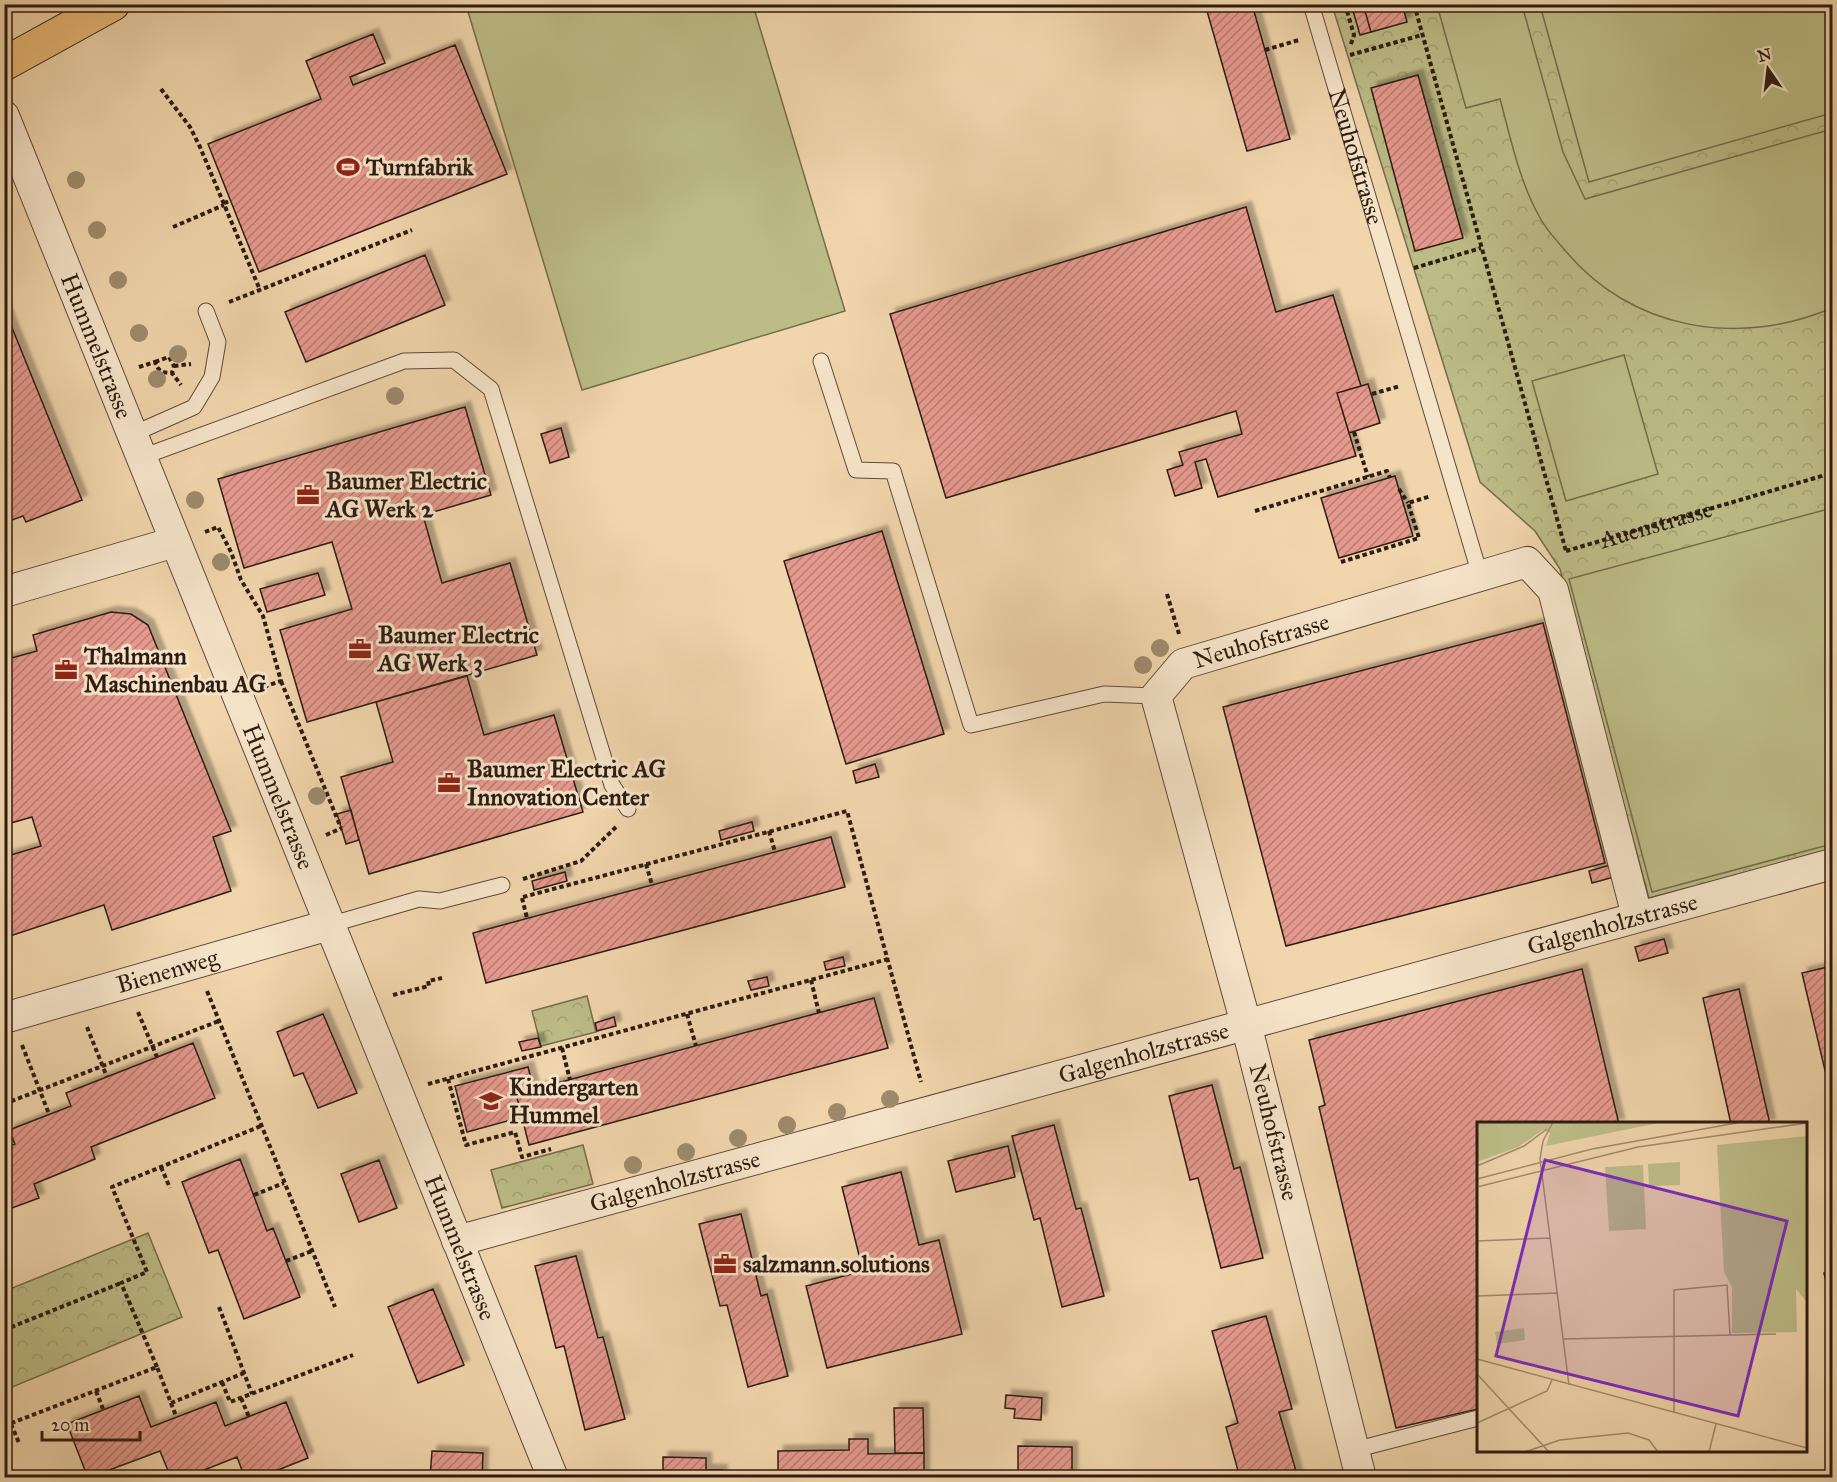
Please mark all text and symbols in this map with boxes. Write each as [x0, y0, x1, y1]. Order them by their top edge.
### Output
north arrow [1738, 39, 1798, 99]
text: N [1756, 44, 1774, 66]
street label: Neuhofstrasse [1322, 85, 1390, 228]
place label: Turnfabrik [365, 152, 474, 182]
sports icon: Turnfabrik [335, 154, 361, 180]
street label: Hummelstrasse [54, 269, 139, 423]
place label: Baumer Electric AG Werk 2 [324, 466, 487, 524]
office icon: Baumer Electric AG Werk 2 [295, 482, 321, 508]
street label: Auenstrasse [1596, 494, 1716, 555]
street label: Neuhofstrasse [1190, 606, 1333, 675]
place label: Baumer Electric AG Werk 3 [376, 620, 539, 678]
office icon: Baumer Electric AG Werk 3 [347, 636, 373, 662]
place label: Thalmann Maschinenbau AG [83, 641, 267, 699]
office icon: Thalmann Maschinenbau AG [53, 657, 79, 683]
street label: Hummelstrasse [236, 720, 321, 874]
place label: Baumer Electric AG Innovation Center [467, 754, 667, 812]
office icon: Baumer Electric AG Innovation Center [436, 770, 462, 796]
street label: Galgenholzstrasse [1524, 887, 1701, 962]
street label: Bienenweg [113, 942, 223, 1000]
street label: Galgenholzstrasse [1055, 1015, 1232, 1090]
street label: Neuhofstrasse [1242, 1060, 1306, 1204]
place label: Kindergarten Hummel [509, 1072, 638, 1130]
school or university icon: Kindergarten Hummel [478, 1088, 504, 1114]
inset map [1477, 1122, 1807, 1452]
street label: Galgenholzstrasse [586, 1144, 763, 1219]
street label: Hummelstrasse [417, 1171, 503, 1325]
place label: salzmann.solutions [743, 1249, 930, 1279]
office icon: salzmann.solutions [712, 1251, 738, 1277]
scale bar [42, 1404, 140, 1442]
text: 20 m [51, 1414, 89, 1436]

